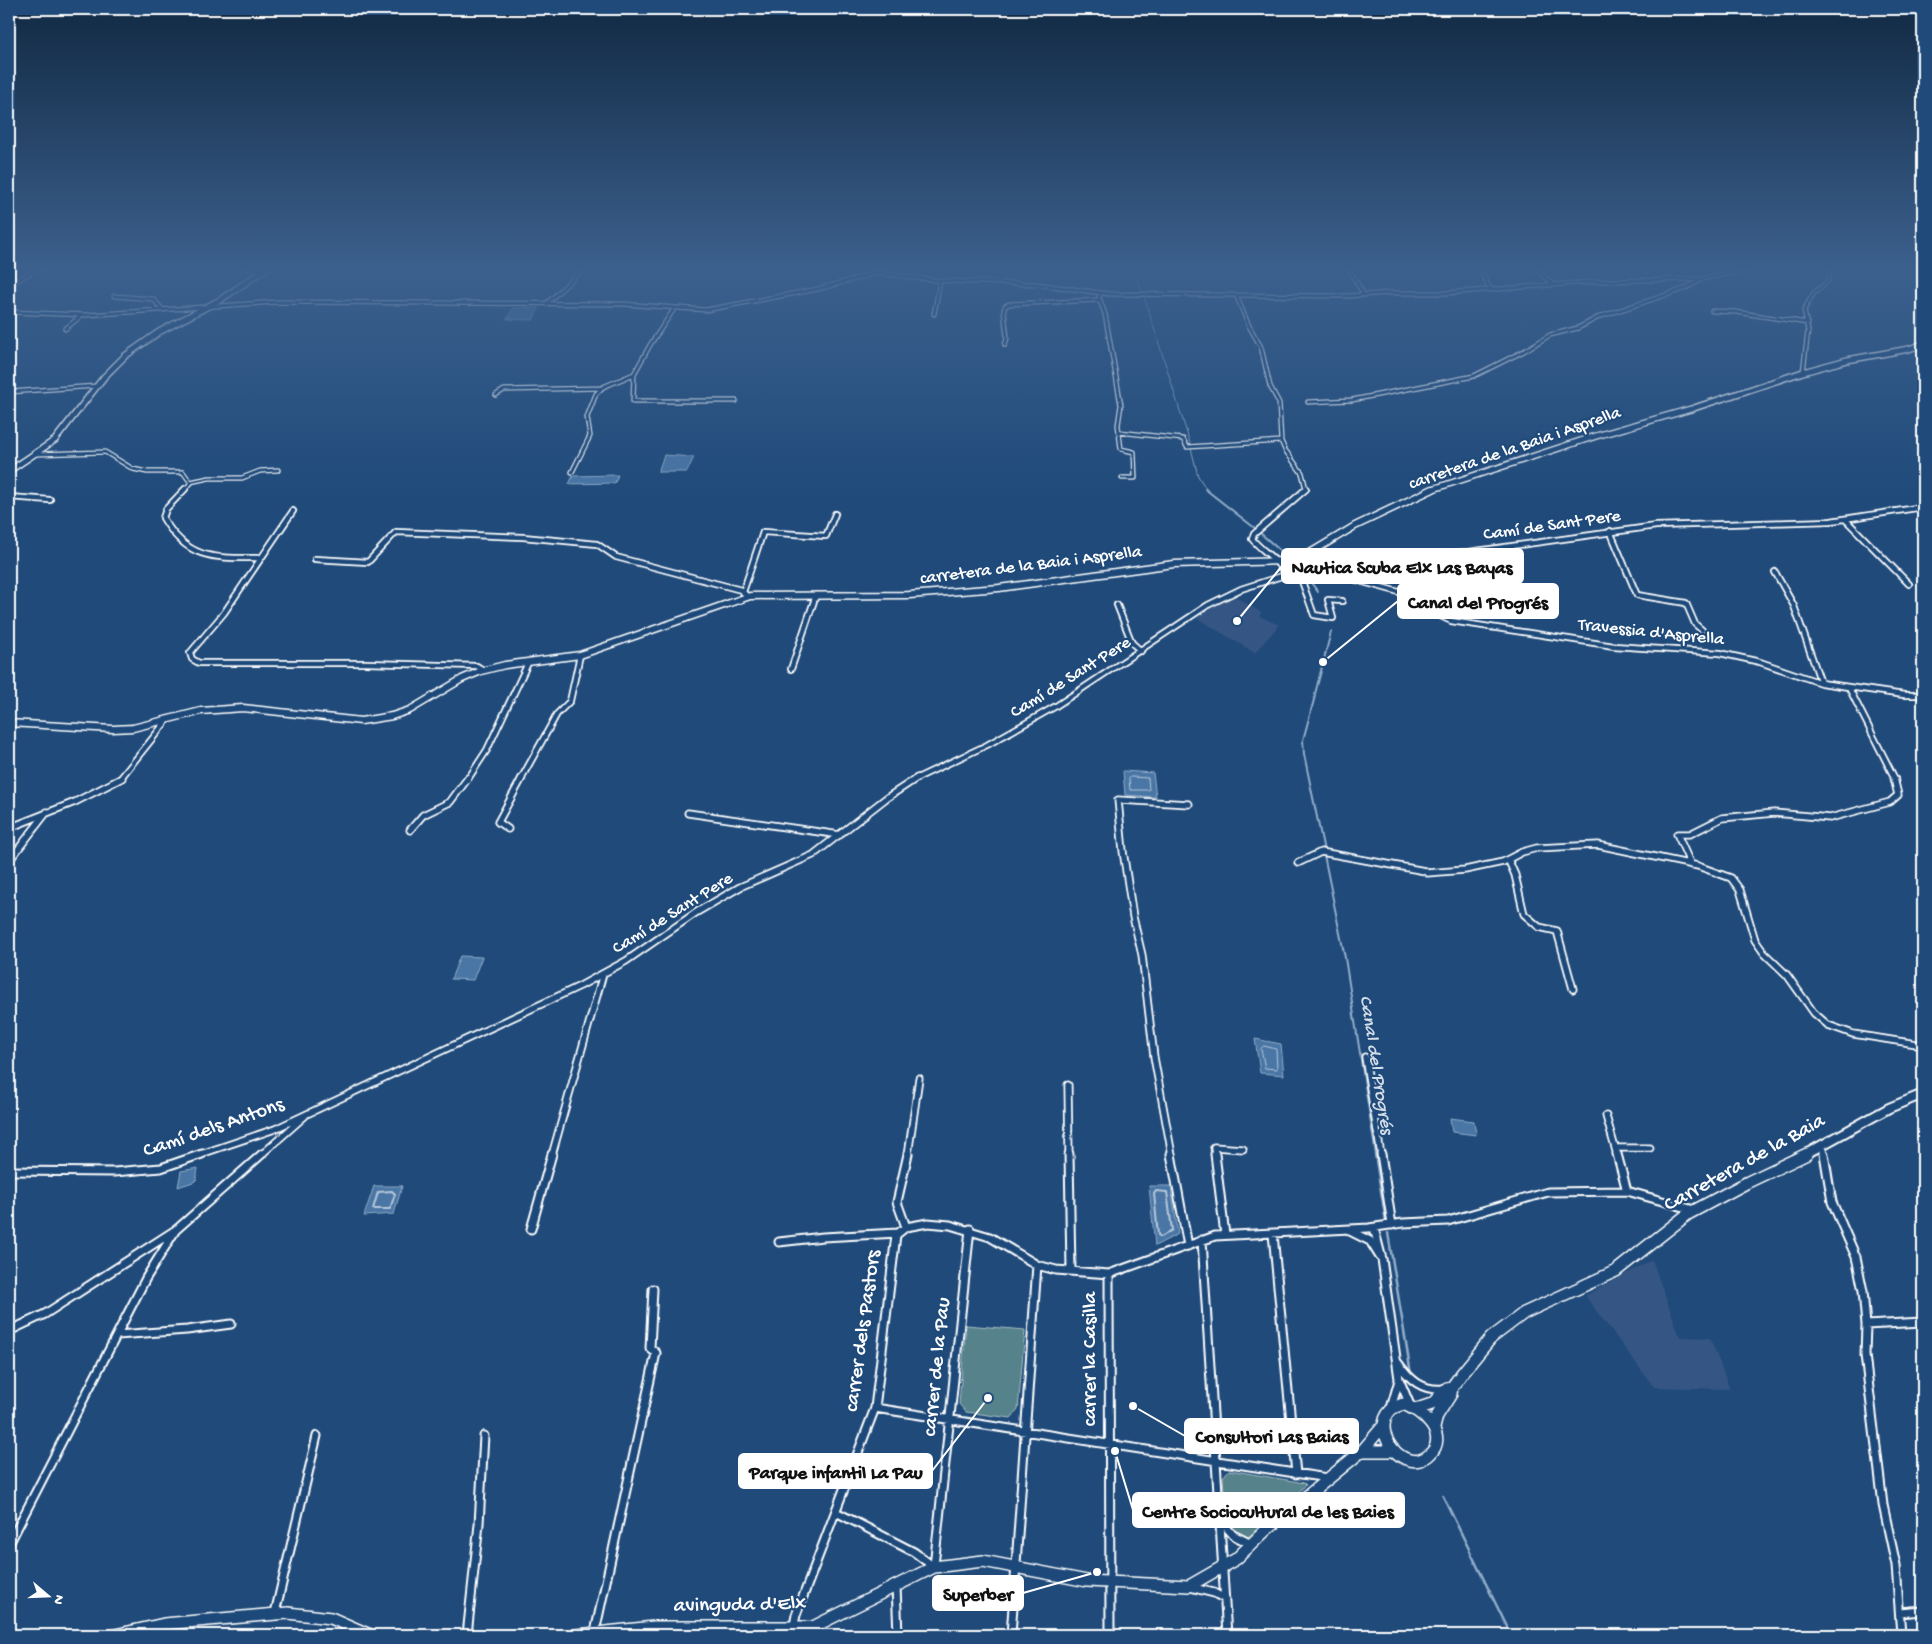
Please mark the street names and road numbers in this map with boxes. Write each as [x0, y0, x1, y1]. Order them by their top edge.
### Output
street label: carretera de la Baia i Asprella [1406, 402, 1625, 495]
street label: Camí de Sant Pere [1482, 506, 1623, 546]
street label: carretera de la Baia i Asprella [919, 542, 1144, 590]
street label: Travessia d'Asprella [1576, 615, 1726, 651]
street label: Camí de Sant Pere [1007, 632, 1136, 724]
street label: Camí de Sant Pere [609, 868, 738, 960]
street label: Camí dels Antons [140, 1093, 289, 1165]
street label: Carretera de la Baia [1660, 1109, 1831, 1219]
street label: carrer dels Pastors [840, 1247, 888, 1413]
street label: carrer la Casilla [1079, 1290, 1104, 1426]
street label: carrer de la Pau [918, 1296, 958, 1438]
street label: avinguda d'Elx [674, 1592, 806, 1620]

